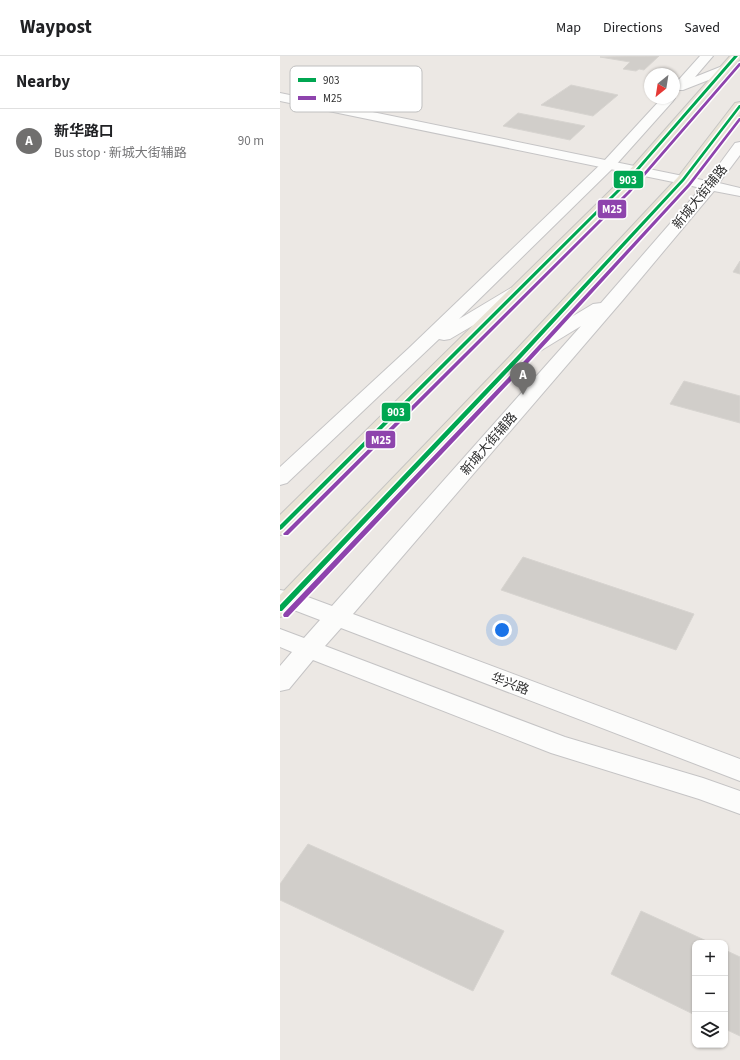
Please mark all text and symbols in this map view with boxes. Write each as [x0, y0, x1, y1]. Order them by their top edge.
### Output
text: Waypost [20, 14, 92, 41]
text: Map [556, 18, 581, 38]
text: Directions [603, 18, 662, 38]
text: Saved [684, 18, 720, 38]
legend [290, 66, 422, 112]
north arrow [644, 68, 680, 104]
text: Nearby [16, 70, 70, 94]
text: 903 [323, 73, 339, 88]
text: M25 [323, 91, 342, 106]
text: 新华路口 [54, 121, 114, 142]
text: A [25, 132, 33, 150]
text: 90 m [238, 132, 264, 150]
text: Bus stop · 新城大街辅路 [54, 144, 187, 162]
street label: 新城大街辅路 [668, 161, 732, 233]
line badge: 903 [613, 170, 644, 189]
text: 903 [619, 173, 637, 188]
line badge: M25 [597, 199, 627, 219]
text: M25 [602, 202, 622, 217]
pin: A [510, 362, 536, 395]
line badge: 903 [381, 402, 411, 422]
text: 903 [387, 405, 405, 420]
street label: 新城大街辅路 [457, 409, 521, 479]
line badge: M25 [365, 430, 396, 449]
text: M25 [371, 433, 391, 448]
your location [492, 620, 512, 640]
street label: 华兴路 [489, 669, 531, 699]
map controls [692, 940, 728, 1048]
button: + [692, 940, 728, 976]
button: − [692, 976, 728, 1012]
button: layers [692, 1012, 728, 1048]

